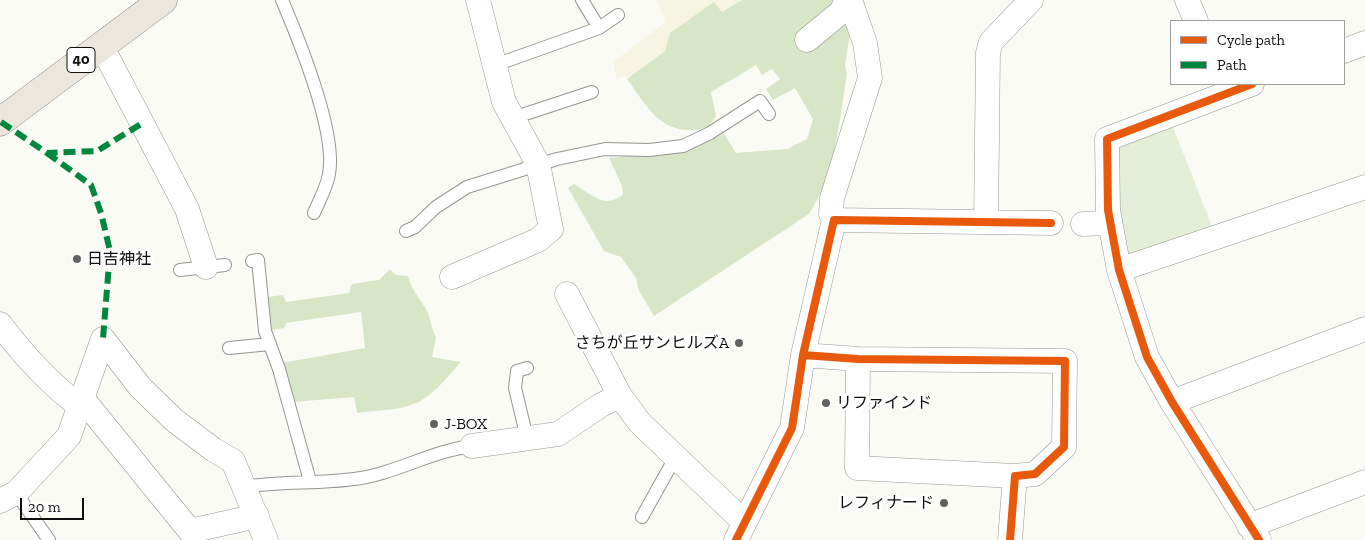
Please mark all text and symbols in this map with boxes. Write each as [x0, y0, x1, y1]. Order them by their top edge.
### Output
legend [1170, 20, 1345, 85]
text: Cycle path [1217, 31, 1285, 49]
road number: 40 [67, 48, 95, 72]
text: Path [1217, 56, 1247, 74]
place label: 日吉神社 [87, 249, 151, 269]
marker: 日吉神社 [71, 253, 83, 265]
place label: さちが丘サンヒルズA [575, 333, 729, 353]
marker: さちが丘サンヒルズA [733, 337, 745, 349]
place label: リファインド [836, 393, 932, 413]
marker: リファインド [820, 397, 832, 409]
place label: J-BOX [444, 414, 487, 434]
marker: J-BOX [428, 418, 440, 430]
scale bar [22, 488, 86, 520]
place label: レフィナード [838, 493, 934, 513]
marker: レフィナード [938, 497, 950, 509]
text: 20 m [28, 498, 61, 516]

